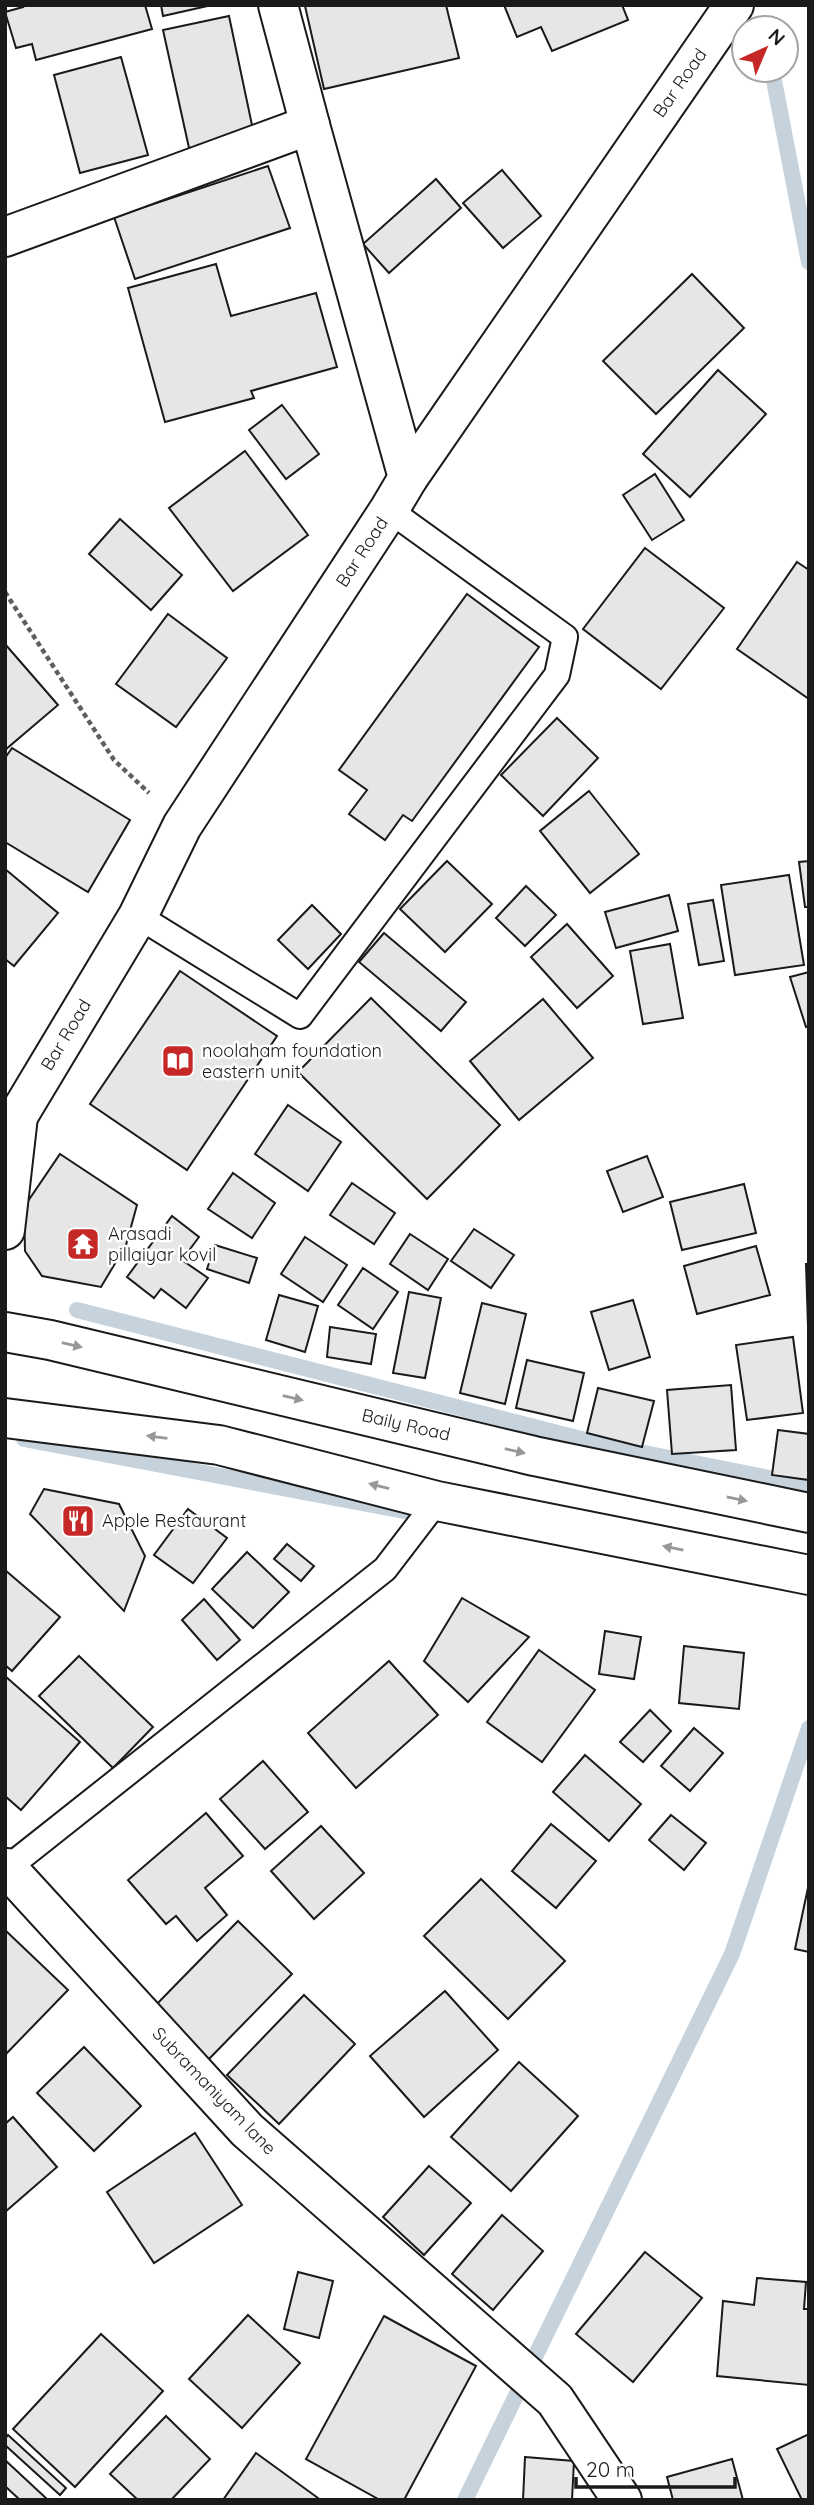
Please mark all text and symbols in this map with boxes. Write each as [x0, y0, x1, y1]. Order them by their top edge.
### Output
north arrow [730, 14, 800, 84]
text: N [763, 23, 790, 50]
street label: Bar Road [647, 44, 712, 122]
street label: Bar Road [330, 512, 393, 591]
street label: Bar Road [35, 995, 96, 1075]
place label: noolaham foundation eastern unit [202, 1039, 382, 1083]
library icon: noolaham foundation eastern unit [159, 1042, 197, 1080]
place label: Arasadi pillaiyar kovil [108, 1222, 216, 1266]
temple icon: Arasadi pillaiyar kovil [64, 1225, 102, 1263]
one-way arrow [61, 1340, 83, 1351]
one-way arrow [283, 1393, 305, 1404]
street label: Baily Road [360, 1403, 453, 1446]
one-way arrow [146, 1432, 168, 1443]
one-way arrow [504, 1446, 526, 1457]
one-way arrow [368, 1480, 390, 1491]
one-way arrow [726, 1493, 748, 1504]
restaurant icon: Apple Restaurant [59, 1502, 97, 1540]
place label: Apple Restaurant [102, 1509, 246, 1532]
one-way arrow [662, 1543, 684, 1554]
street label: Subramaniyam lane [148, 2022, 281, 2159]
scale bar [576, 2446, 735, 2490]
text: 20 m [586, 2456, 635, 2482]

